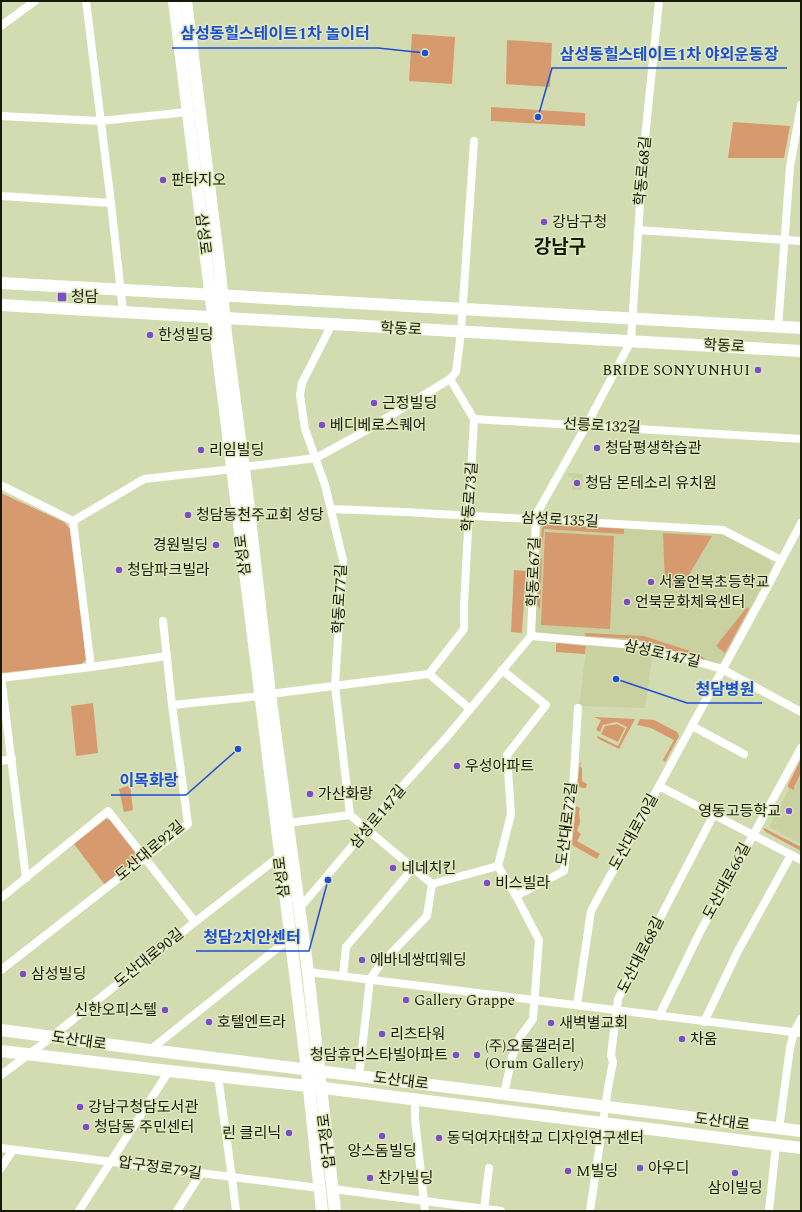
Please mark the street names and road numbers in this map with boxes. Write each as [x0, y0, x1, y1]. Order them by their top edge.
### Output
street label: 학동로68길 [628, 135, 658, 207]
street label: 삼성로 [189, 212, 217, 256]
street label: 학동로 [380, 316, 422, 342]
street label: 학동로 [703, 333, 745, 359]
street label: 선릉로132길 [563, 412, 641, 440]
street label: 학동로73길 [456, 461, 484, 533]
street label: 삼성로135길 [521, 506, 599, 534]
street label: 삼성로 [229, 533, 257, 577]
street label: 학동로67길 [521, 537, 547, 607]
street label: 학동로77길 [327, 563, 353, 635]
street label: 삼성로147길 [622, 634, 702, 674]
street label: 삼성로147길 [344, 780, 412, 854]
street label: 도산대로72길 [550, 781, 584, 867]
street label: 도산대로70길 [604, 790, 664, 874]
street label: 도산대로92길 [110, 815, 190, 887]
street label: 도산대로66길 [697, 839, 757, 923]
street label: 삼성로 [268, 855, 296, 899]
street label: 도산대로68길 [612, 912, 670, 998]
street label: 도산대로90길 [109, 923, 189, 993]
street label: 도산대로 [50, 1026, 108, 1056]
street label: 도산대로 [372, 1066, 430, 1096]
street label: 도산대로 [693, 1107, 751, 1137]
street label: 압구정로 [312, 1112, 342, 1170]
street label: 압구정로79길 [117, 1151, 203, 1185]

